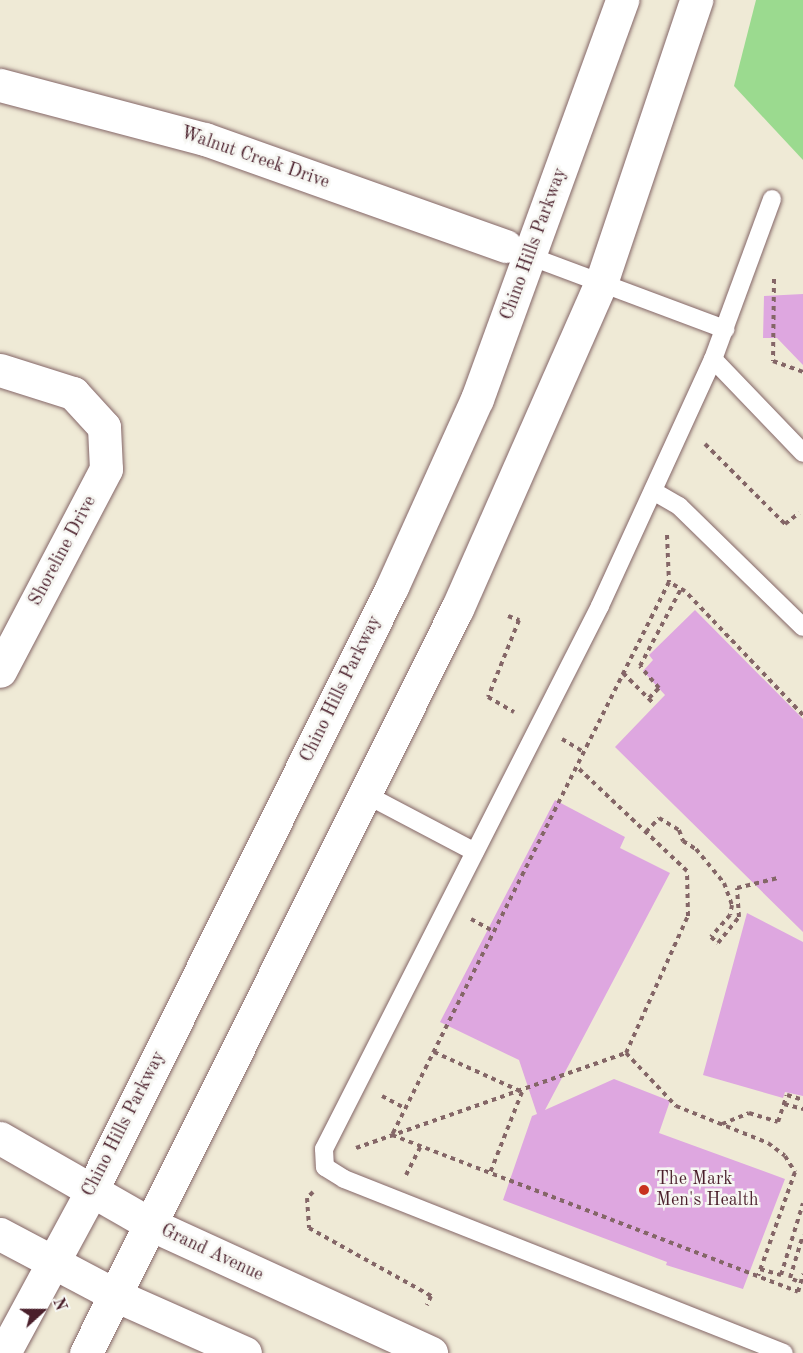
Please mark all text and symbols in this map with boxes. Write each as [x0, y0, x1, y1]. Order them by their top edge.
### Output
street label: Walnut Creek Drive [178, 122, 332, 194]
street label: Chino Hills Parkway [496, 165, 572, 323]
street label: Shoreline Drive [25, 492, 101, 610]
street label: Chino Hills Parkway [296, 612, 386, 766]
street label: Chino Hills Parkway [78, 1048, 170, 1200]
place label: The Mark Men's Health [656, 1169, 759, 1212]
marker: The Mark Men's Health [637, 1183, 651, 1197]
street label: Grand Avenue [157, 1220, 267, 1286]
north arrow [12, 1281, 72, 1341]
text: N [49, 1296, 68, 1313]

